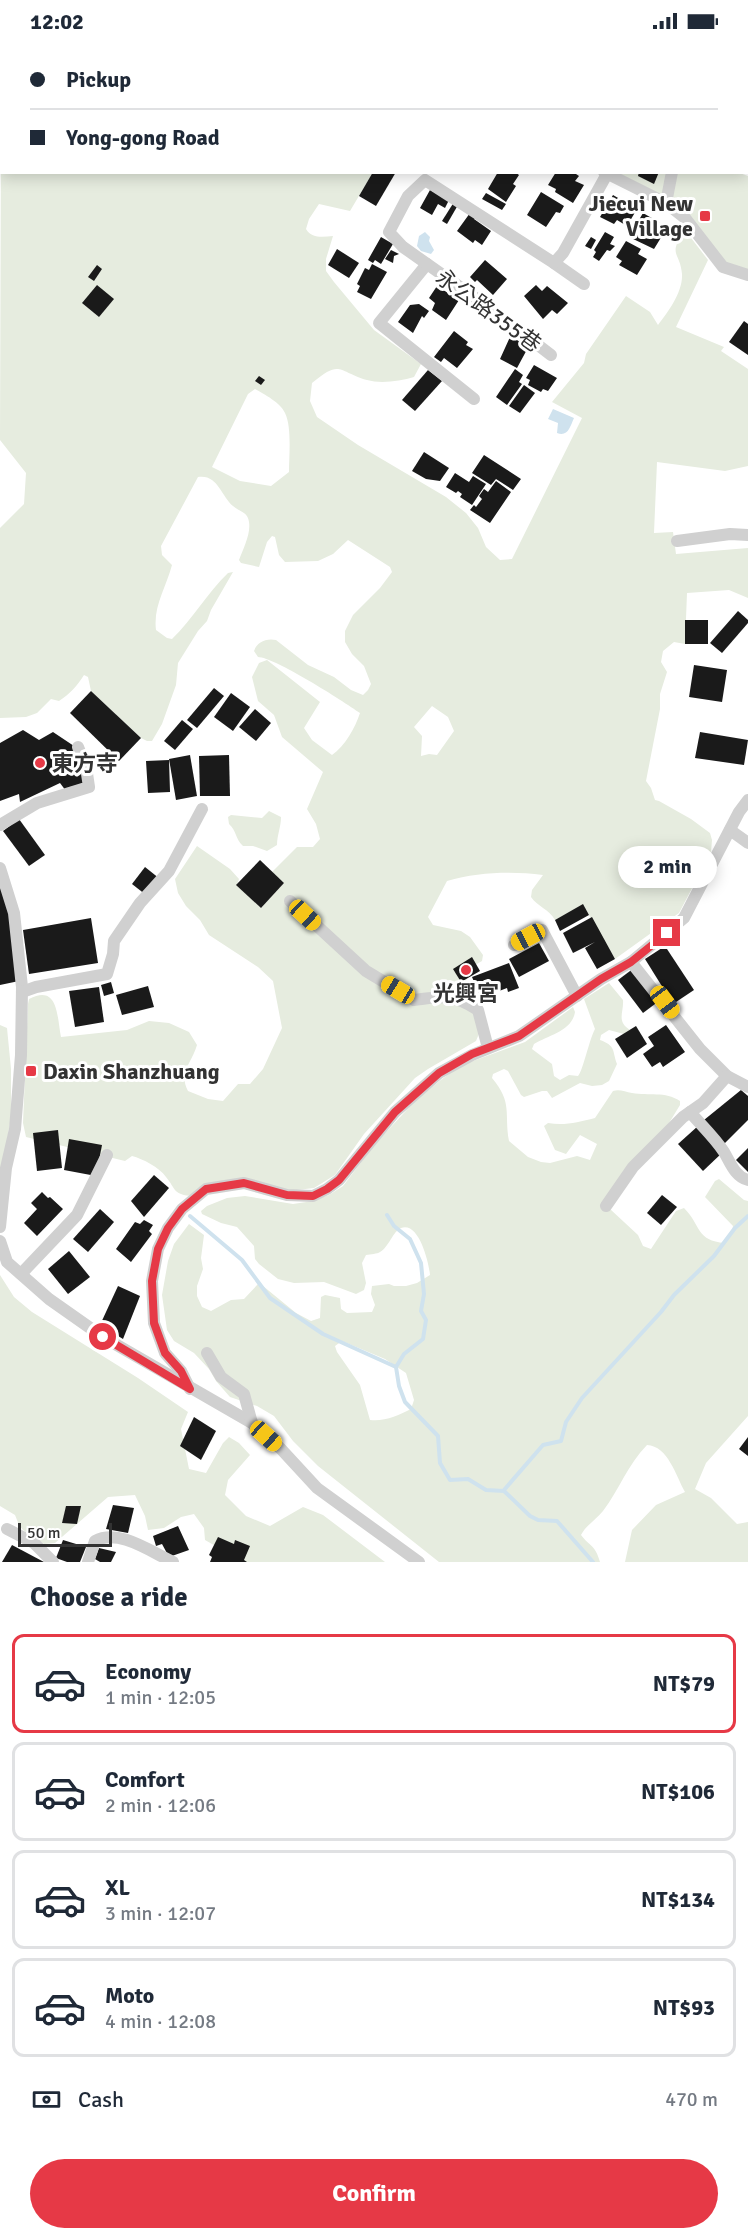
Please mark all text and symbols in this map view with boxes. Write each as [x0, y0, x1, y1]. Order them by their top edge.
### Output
text: 12:02 [30, 8, 84, 35]
text: Pickup [66, 66, 131, 93]
text: Yong-gong Road [66, 124, 220, 151]
place label: Jiecui New Village [589, 190, 693, 242]
marker: Jiecui New Village [698, 209, 712, 223]
street label: 永公路355巷 [431, 263, 547, 358]
place label: 東方寺 [52, 750, 118, 777]
marker: 東方寺 [33, 756, 47, 770]
callout: 2 min [618, 846, 716, 888]
text: 2 min [643, 854, 692, 879]
car [286, 896, 324, 934]
route end [653, 919, 680, 946]
car [508, 921, 548, 953]
marker: 光興宮 [459, 963, 473, 977]
car [378, 973, 418, 1007]
place label: 光興宮 [433, 980, 499, 1007]
car [647, 982, 683, 1022]
place label: Daxin Shanzhuang [43, 1058, 220, 1085]
marker: Daxin Shanzhuang [24, 1064, 38, 1078]
route start [89, 1323, 116, 1350]
car [247, 1417, 285, 1455]
scale bar [18, 1520, 112, 1548]
text: 50 m [27, 1523, 61, 1543]
text: Choose a ride [30, 1581, 188, 1614]
icon: car [33, 1657, 87, 1711]
text: Economy [105, 1658, 191, 1685]
text: NT$79 [653, 1670, 715, 1697]
text: 1 min · 12:05 [105, 1685, 216, 1710]
icon: car [33, 1765, 87, 1819]
text: Comfort [105, 1766, 185, 1793]
text: NT$106 [641, 1778, 715, 1805]
text: 2 min · 12:06 [105, 1793, 216, 1818]
icon: car [33, 1873, 87, 1927]
text: XL [105, 1874, 130, 1901]
text: NT$134 [641, 1886, 715, 1913]
text: 3 min · 12:07 [105, 1901, 216, 1926]
icon: car [33, 1981, 87, 2035]
text: Moto [105, 1982, 154, 2009]
text: NT$93 [653, 1994, 715, 2021]
text: 4 min · 12:08 [105, 2009, 216, 2034]
icon: cash [30, 2083, 63, 2116]
text: Cash [78, 2086, 124, 2113]
text: 470 m [665, 2087, 718, 2112]
button: Confirm [30, 2159, 718, 2228]

